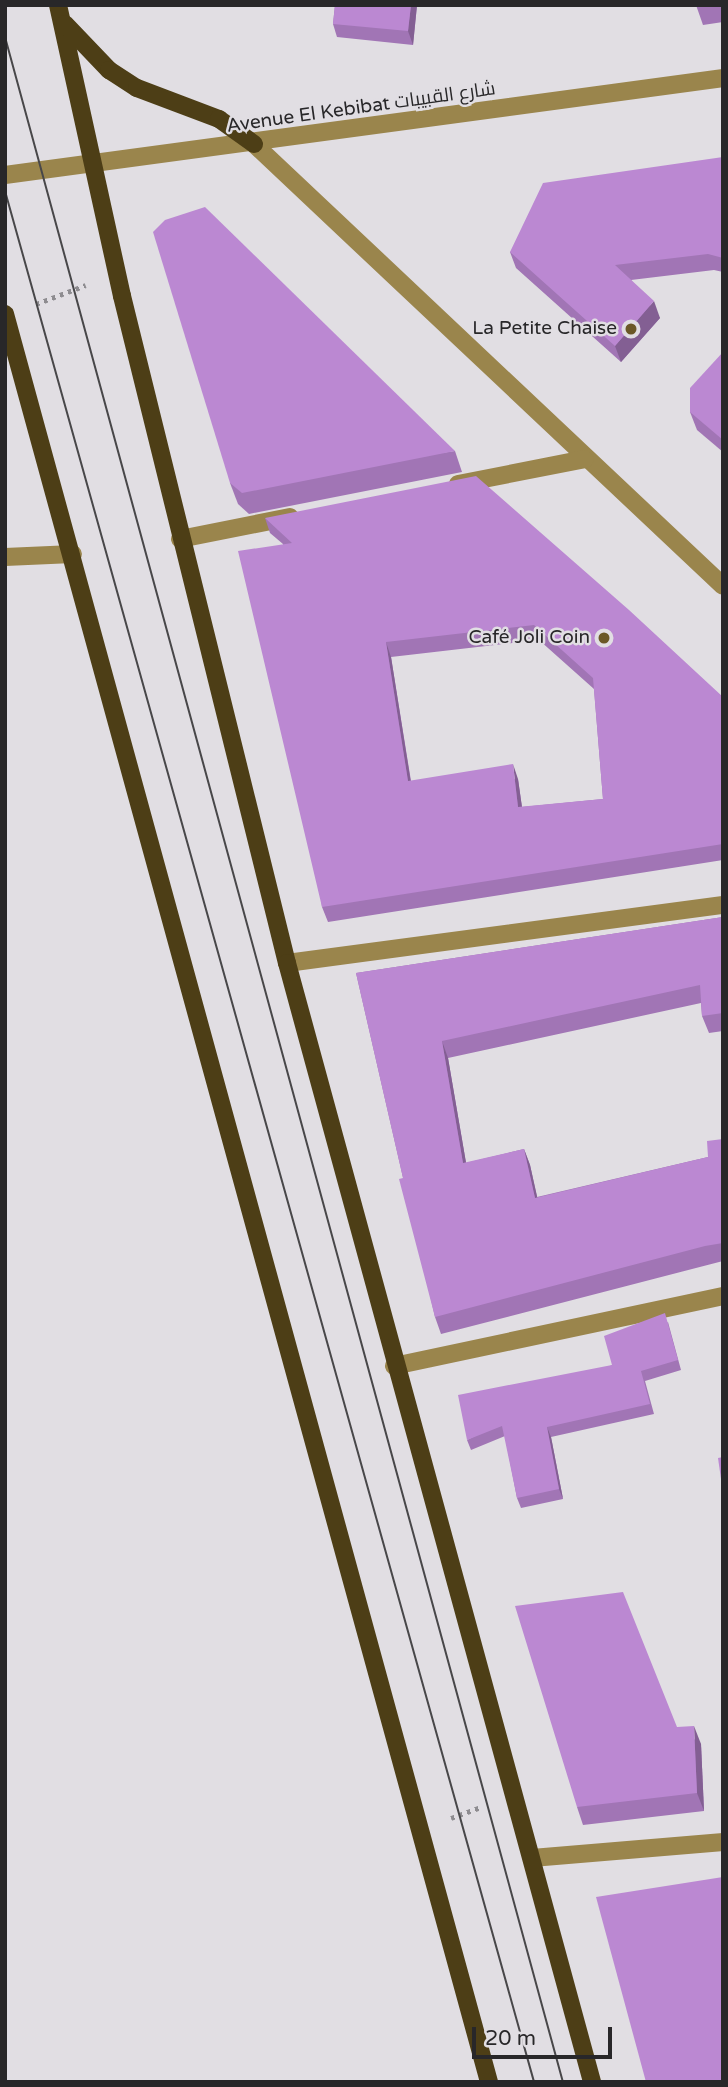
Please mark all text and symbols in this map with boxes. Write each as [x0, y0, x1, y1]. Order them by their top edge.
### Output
street label: Avenue El Kebibat شارع القبيبات [225, 78, 497, 138]
place label: La Petite Chaise [472, 318, 617, 340]
marker: La Petite Chaise [623, 321, 639, 337]
place label: Café Joli Coin [468, 627, 590, 649]
marker: Café Joli Coin [596, 630, 612, 646]
scale bar [476, 2014, 616, 2058]
text: 20 m [485, 2026, 536, 2051]

